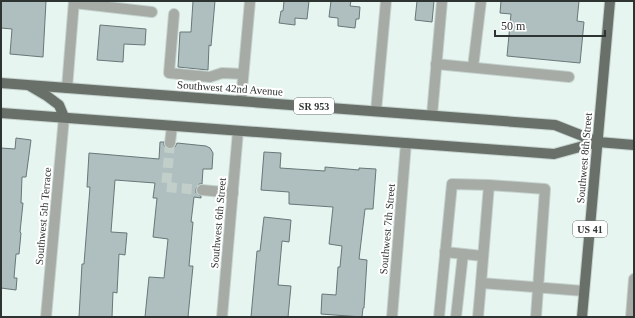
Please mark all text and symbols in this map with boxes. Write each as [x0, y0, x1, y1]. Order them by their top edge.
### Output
scale bar [495, 12, 605, 38]
text: 50 m [501, 19, 526, 33]
street label: Southwest 42nd Avenue [177, 78, 283, 98]
road number: SR 953 [294, 98, 334, 114]
street label: Southwest 8th Street [574, 112, 594, 204]
street label: Southwest 5th Terrace [33, 167, 53, 265]
street label: Southwest 6th Street [208, 177, 228, 269]
street label: Southwest 7th Street [377, 183, 397, 275]
road number: US 41 [573, 221, 607, 237]

